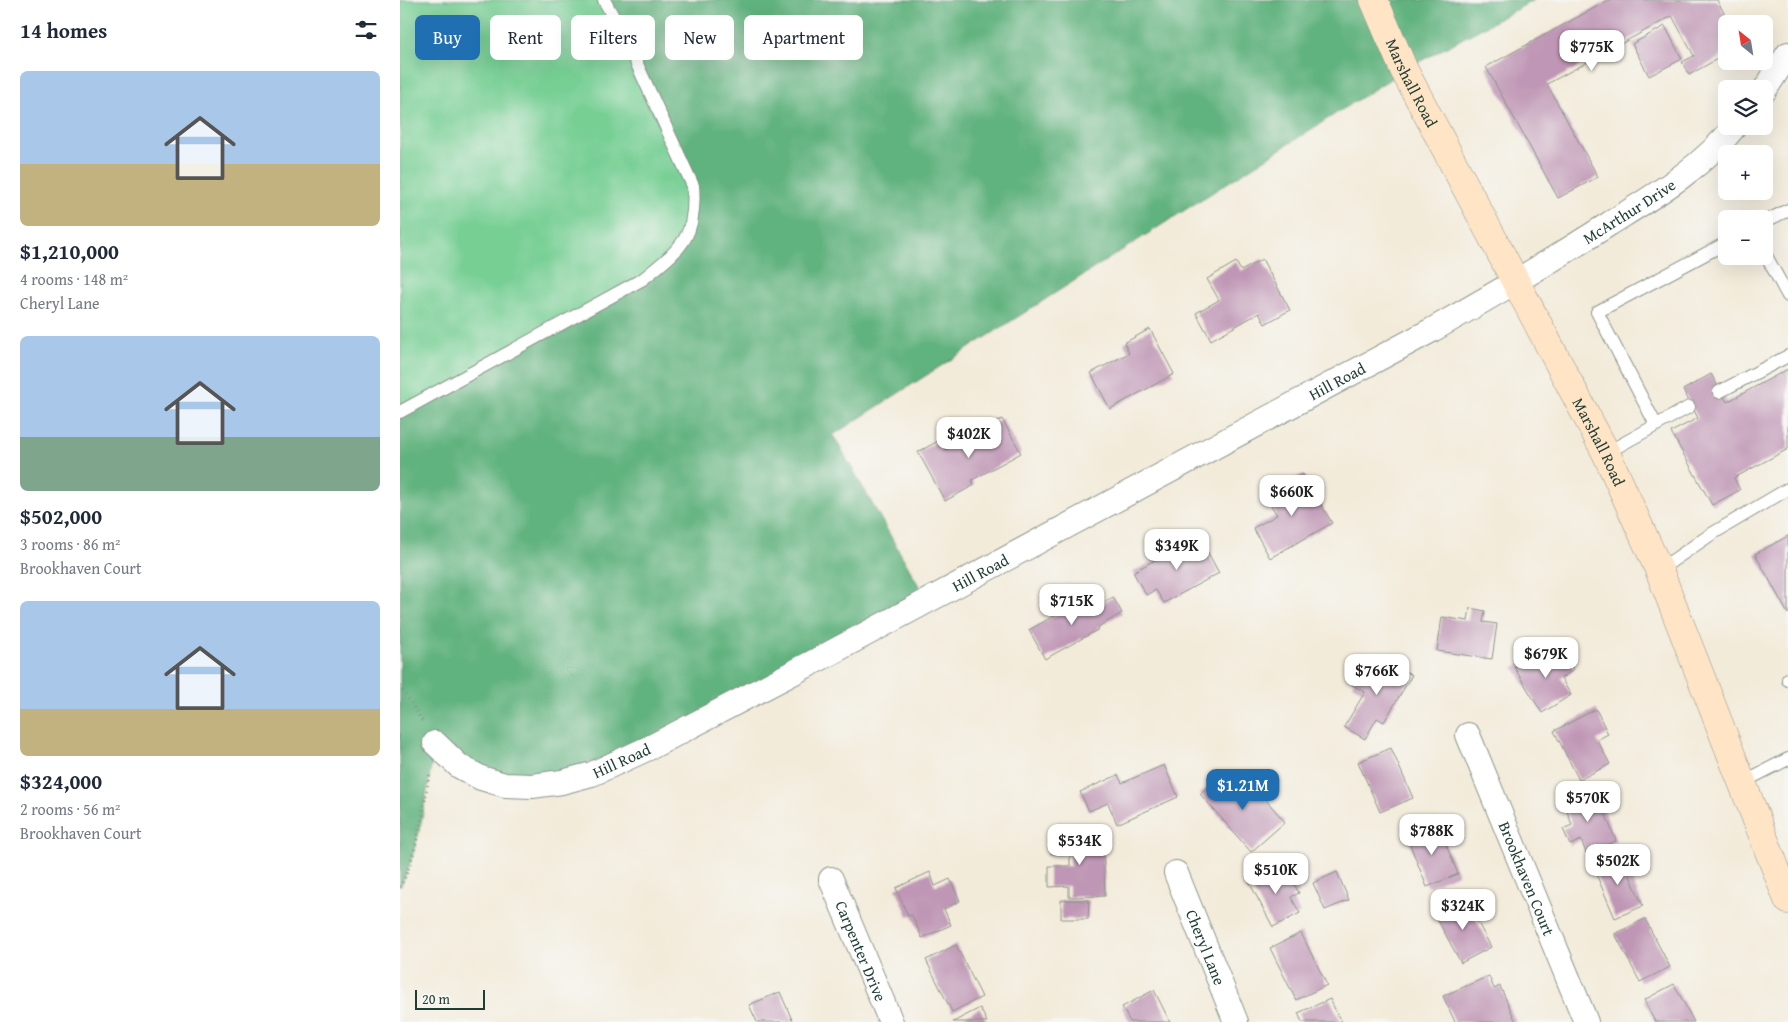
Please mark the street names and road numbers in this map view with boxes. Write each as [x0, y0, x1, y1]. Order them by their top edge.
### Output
street label: Marshall Road [1380, 35, 1444, 132]
street label: McArthur Drive [1578, 173, 1680, 250]
street label: Hill Road [1304, 356, 1370, 406]
street label: Marshall Road [1567, 393, 1632, 490]
street label: Hill Road [948, 547, 1013, 598]
street label: Hill Road [589, 737, 655, 784]
street label: Brookhaven Court [1493, 818, 1561, 939]
street label: Carpenter Drive [829, 897, 893, 1005]
street label: Cheryl Lane [1180, 906, 1232, 989]

